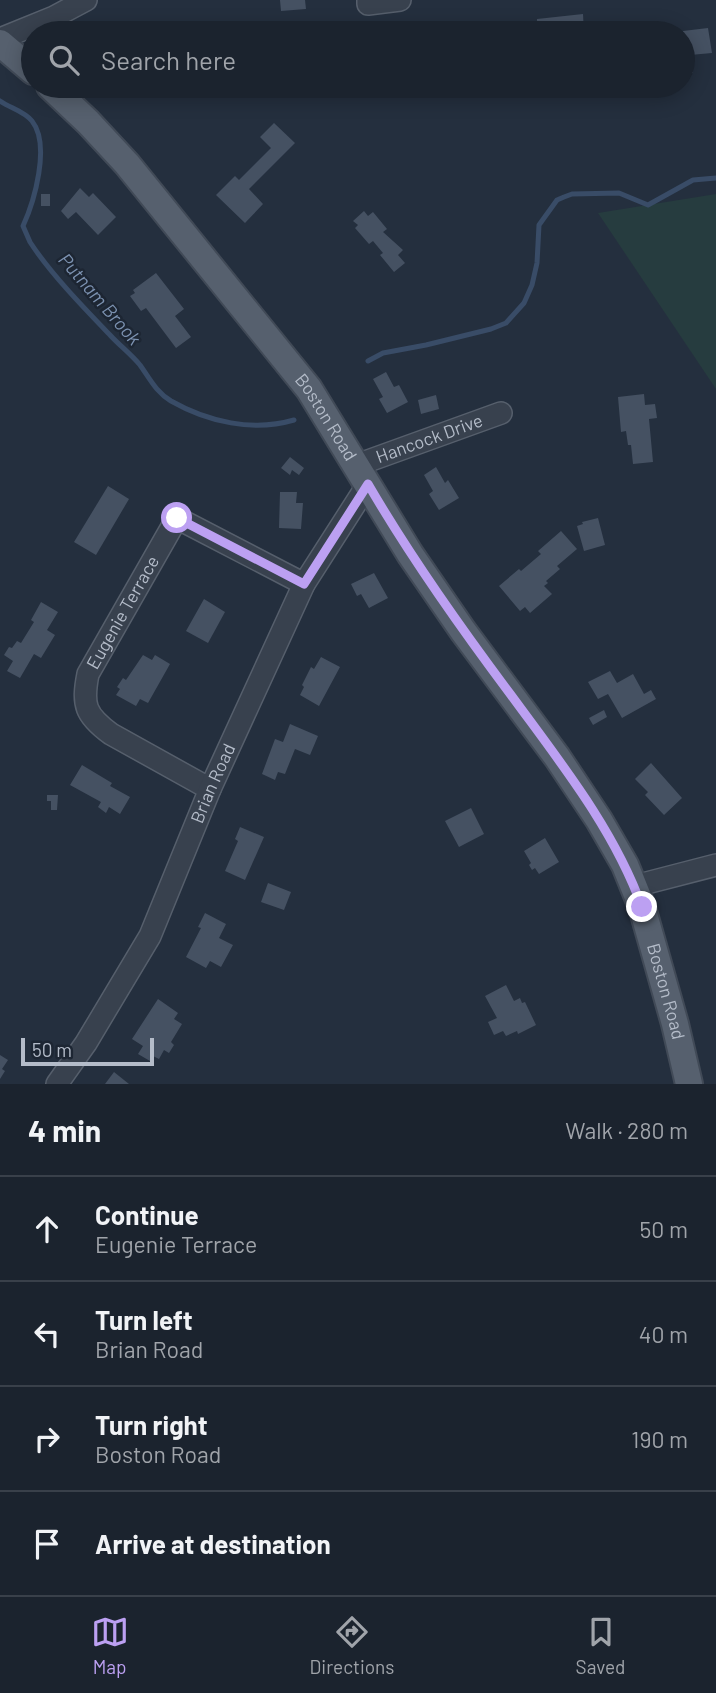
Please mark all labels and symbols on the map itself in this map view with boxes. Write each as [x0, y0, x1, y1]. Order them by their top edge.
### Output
water label: Putnam Brook [54, 248, 147, 350]
street label: Boston Road [291, 369, 362, 465]
street label: Hancock Drive [373, 409, 485, 467]
route start [161, 502, 192, 533]
street label: Eugenie Terrace [81, 551, 163, 673]
street label: Brian Road [185, 740, 239, 826]
route end [626, 891, 657, 922]
street label: Boston Road [643, 941, 690, 1042]
scale bar [21, 1035, 154, 1067]

